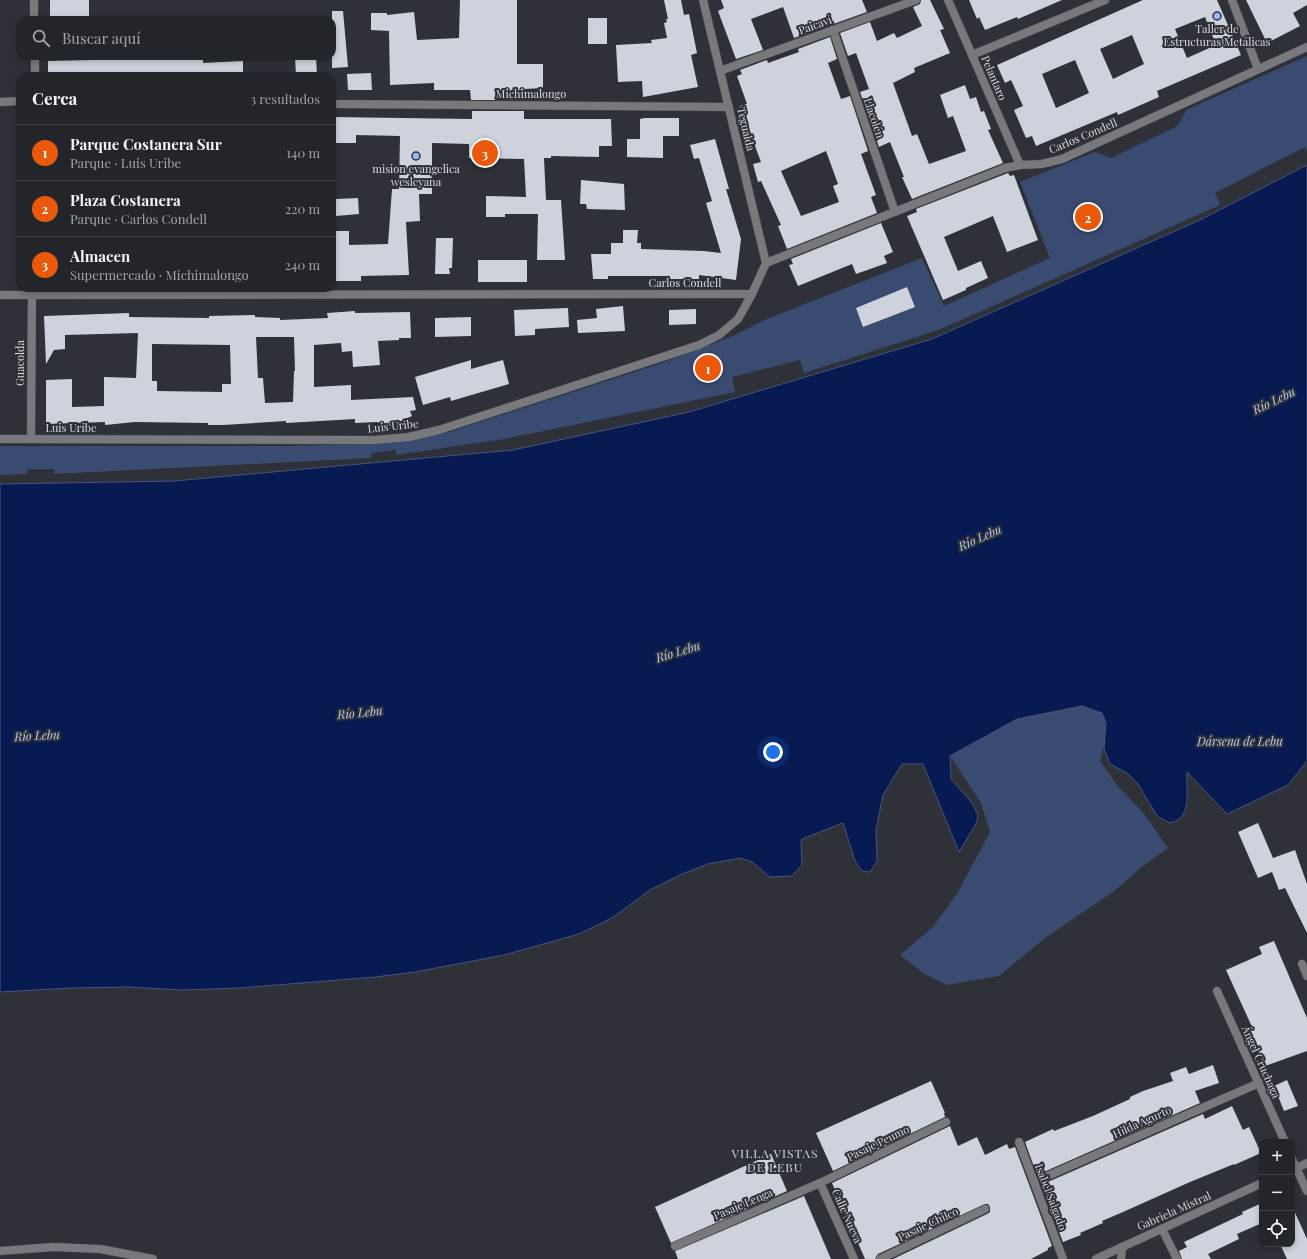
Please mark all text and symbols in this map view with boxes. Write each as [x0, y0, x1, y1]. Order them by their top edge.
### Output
marker: Taller de Estructuras Metálicas [1212, 11, 1222, 21]
street label: Paicaví [796, 12, 834, 37]
search box [16, 16, 336, 60]
place label: Taller de Estructuras Metálicas [1164, 21, 1271, 49]
icon: search [30, 27, 52, 49]
text: Buscar aquí [62, 28, 141, 48]
street label: Pelantaro [978, 53, 1011, 102]
street label: Michimalongo [496, 86, 566, 101]
text: Cerca [32, 87, 77, 109]
text: 3 resultados [250, 90, 320, 107]
street label: Llacolén [861, 96, 888, 140]
street label: Tegualda [734, 106, 759, 153]
street label: Carlos Condell [1046, 114, 1119, 157]
text: Parque Costanera Sur [70, 134, 222, 154]
pin: 3 [472, 138, 498, 168]
text: 1 [43, 144, 47, 161]
text: 140 m [286, 144, 320, 161]
marker: mision evangelica wesleyana [411, 151, 421, 161]
text: Parque · Luis Uribe [70, 154, 181, 171]
place label: mision evangelica wesleyana [372, 161, 460, 189]
text: Plaza Costanera [70, 190, 181, 210]
text: 2 [42, 200, 48, 217]
text: 220 m [285, 200, 320, 217]
pin: 2 [1075, 202, 1101, 232]
text: Parque · Carlos Condell [70, 210, 207, 227]
text: Almacen [70, 246, 130, 266]
text: 3 [42, 256, 48, 273]
text: 240 m [285, 256, 320, 273]
text: Supermercado · Michimalongo [70, 266, 249, 283]
street label: Carlos Condell [649, 275, 721, 290]
street label: Guacolda [12, 340, 27, 386]
pin: 1 [695, 353, 721, 383]
water label: Río Lebu [1249, 383, 1298, 418]
street label: Luis Uribe [367, 415, 419, 436]
street label: Luis Uribe [46, 420, 97, 435]
water label: Río Lebu [955, 520, 1004, 554]
water label: Río Lebu [653, 637, 702, 666]
water label: Río Lebu [335, 702, 384, 722]
water label: Río Lebu [13, 726, 60, 744]
water label: Dársena de Lebu [1196, 733, 1283, 749]
your location [763, 742, 783, 762]
street label: Ángel Cruchaga [1238, 1022, 1284, 1101]
street label: Hilda Agurto [1110, 1102, 1173, 1141]
street label: Pasaje Peumo [844, 1121, 911, 1164]
map controls [1259, 1139, 1295, 1247]
button: + [1259, 1139, 1295, 1175]
district label: VILLA VISTAS DE LEBU [731, 1145, 818, 1175]
street label: Isabel Salgado [1032, 1162, 1071, 1232]
button: − [1259, 1175, 1295, 1211]
street label: Pasaje Lenga [711, 1184, 775, 1223]
street label: Calle Nueva [829, 1186, 866, 1246]
street label: Gabriela Mistral [1134, 1188, 1213, 1234]
street label: Pasaje Chilco [895, 1203, 960, 1244]
button: locate [1259, 1211, 1295, 1247]

